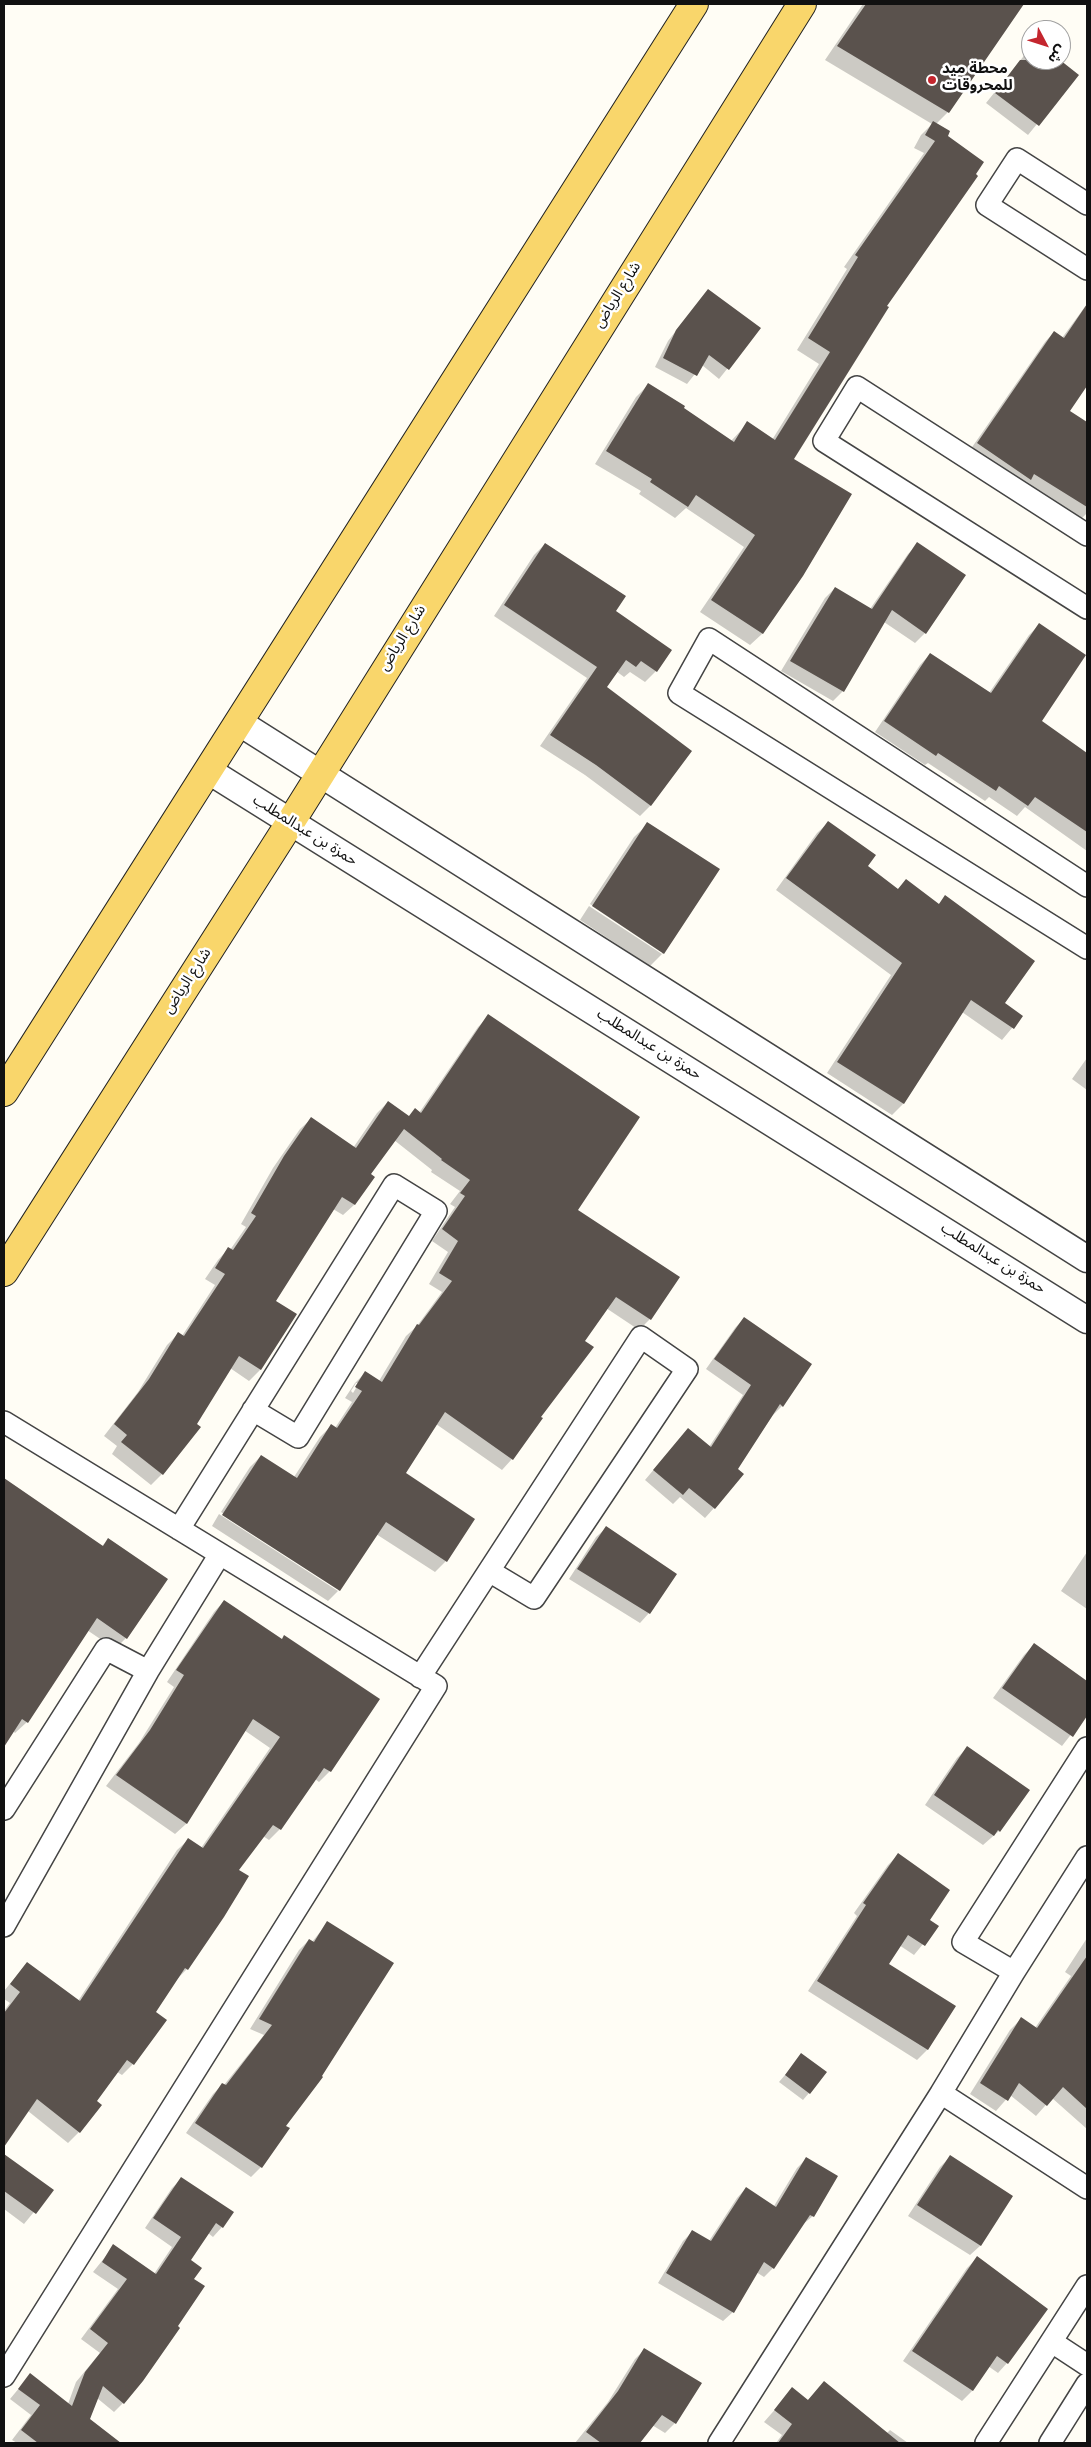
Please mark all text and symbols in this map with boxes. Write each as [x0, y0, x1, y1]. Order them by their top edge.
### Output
north arrow [1021, 20, 1071, 70]
text: ش [1040, 38, 1074, 71]
place label: محطة ميد للمحروقات [942, 62, 1013, 97]
marker: محطة ميد للمحروقات [926, 74, 938, 86]
street label: شارع الرياض [592, 260, 646, 332]
street label: شارع الرياض [377, 603, 431, 675]
street label: حمزة بن عبدالمطلب [248, 793, 360, 871]
street label: شارع الرياض [161, 946, 217, 1018]
street label: حمزة بن عبدالمطلب [592, 1007, 704, 1085]
street label: حمزة بن عبدالمطلب [936, 1221, 1048, 1299]

